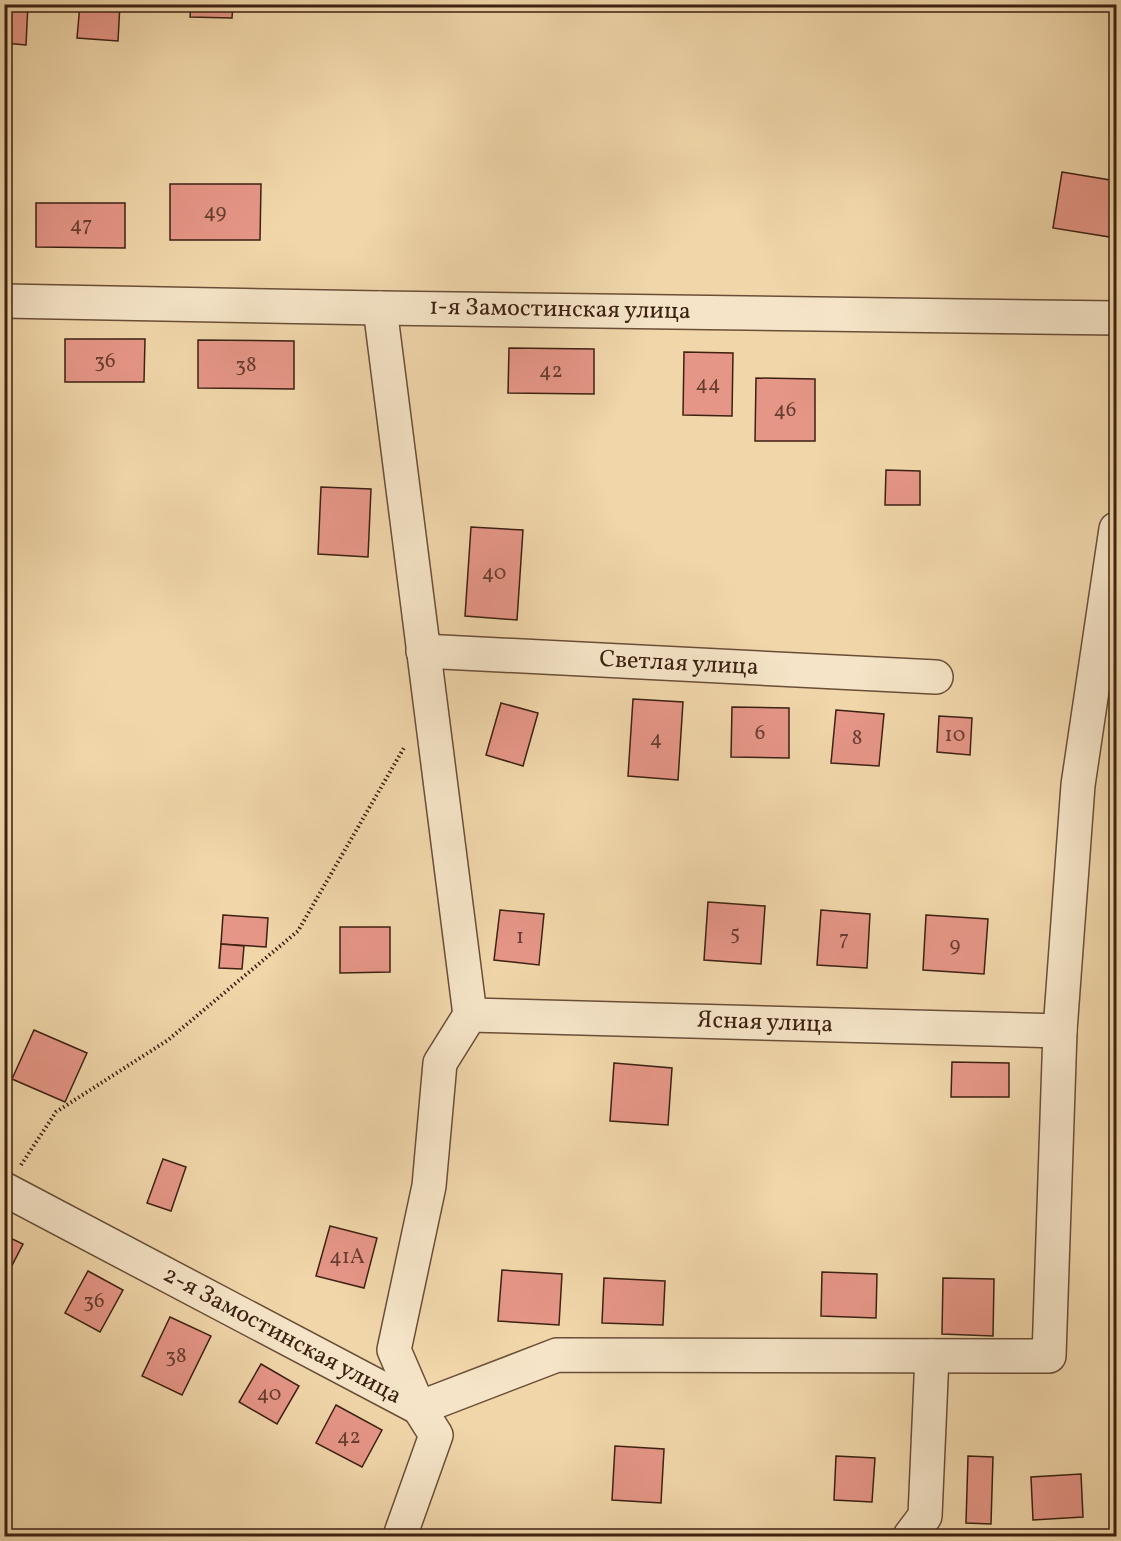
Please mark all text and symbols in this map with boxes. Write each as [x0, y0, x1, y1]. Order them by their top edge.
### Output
house number: 49 [204, 198, 227, 227]
house number: 47 [70, 211, 92, 240]
street label: 1-я Замостинская улица [429, 291, 691, 329]
house number: 36 [94, 347, 116, 376]
house number: 38 [235, 351, 257, 380]
house number: 42 [539, 357, 563, 386]
house number: 44 [695, 370, 721, 399]
house number: 46 [774, 396, 796, 425]
house number: 40 [482, 559, 506, 588]
street label: Светлая улица [598, 643, 760, 685]
house number: 6 [755, 719, 765, 748]
house number: 10 [945, 721, 965, 750]
house number: 8 [852, 724, 862, 753]
house number: 4 [650, 725, 662, 754]
house number: 5 [730, 919, 740, 948]
house number: 1 [516, 923, 524, 952]
house number: 7 [839, 925, 849, 954]
house number: 9 [950, 931, 961, 960]
street label: Ясная улица [696, 1004, 834, 1042]
house number: 41А [329, 1243, 365, 1272]
street label: 2-я Замостинская улица [157, 1259, 407, 1413]
house number: 36 [83, 1287, 105, 1316]
house number: 38 [165, 1342, 187, 1371]
house number: 40 [257, 1380, 281, 1409]
house number: 42 [337, 1423, 361, 1452]

